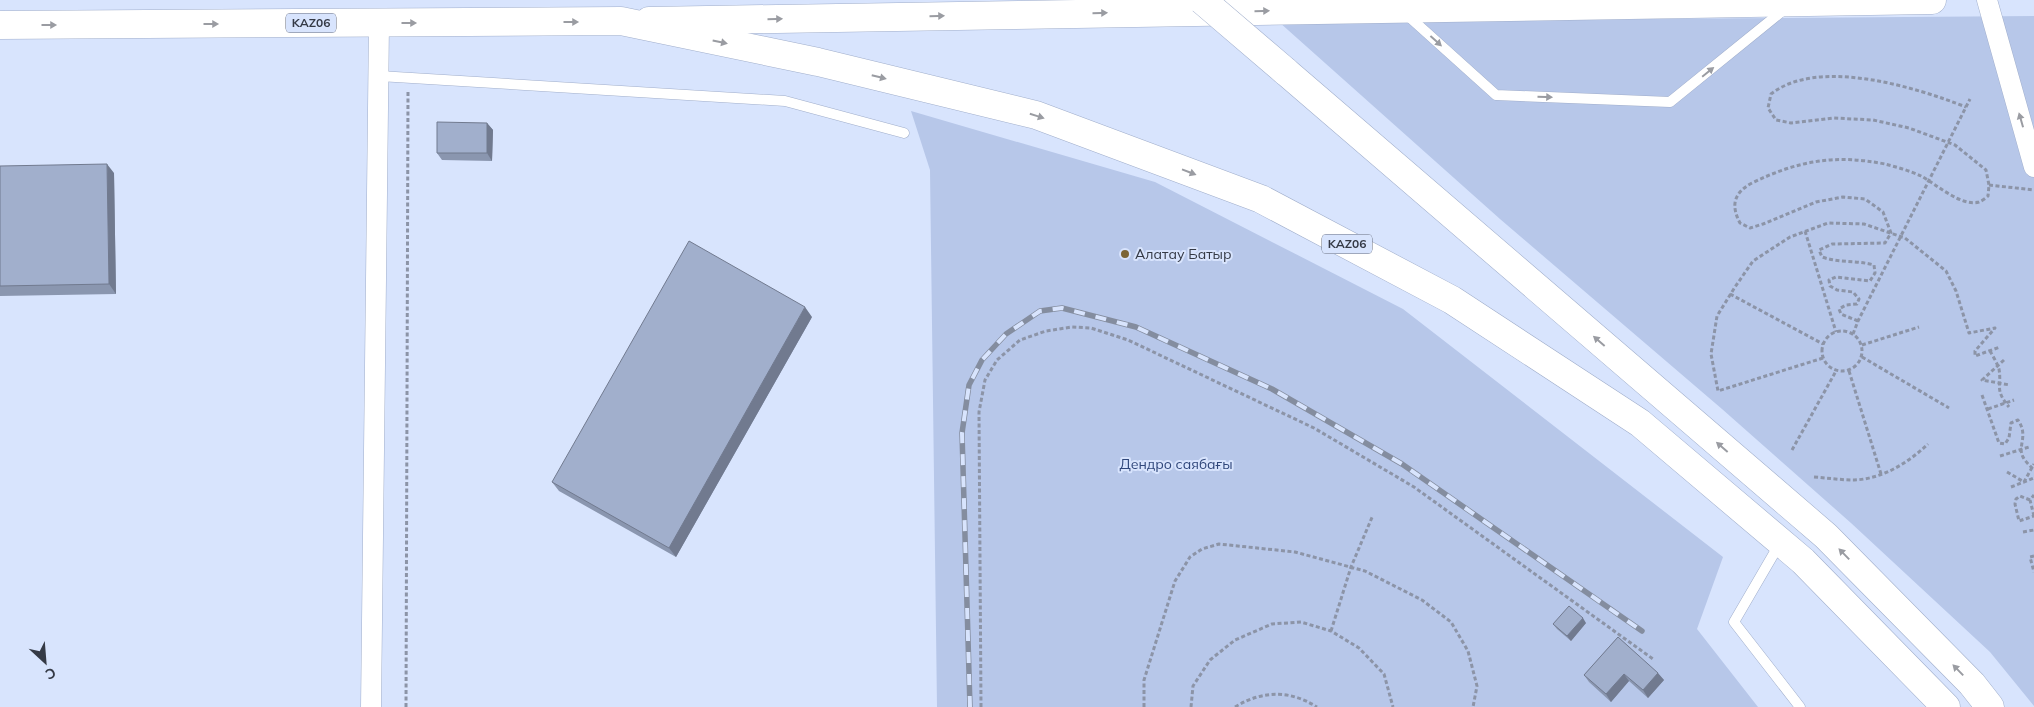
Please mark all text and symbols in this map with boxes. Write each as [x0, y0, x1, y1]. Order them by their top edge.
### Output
one-way arrow [1255, 6, 1271, 14]
one-way arrow [1092, 9, 1108, 17]
one-way arrow [930, 12, 946, 20]
road number: KАZ06 [286, 13, 336, 32]
one-way arrow [767, 15, 783, 23]
one-way arrow [563, 18, 579, 26]
one-way arrow [401, 19, 417, 27]
one-way arrow [203, 20, 219, 28]
one-way arrow [41, 21, 57, 29]
one-way arrow [1429, 35, 1441, 47]
one-way arrow [713, 38, 728, 46]
one-way arrow [1701, 66, 1714, 77]
one-way arrow [872, 73, 887, 81]
one-way arrow [1537, 94, 1553, 102]
one-way arrow [1030, 112, 1045, 120]
one-way arrow [2016, 113, 2024, 128]
one-way arrow [1182, 168, 1197, 176]
road number: KАZ06 [1322, 234, 1372, 253]
place label: Алатау Батыр [1135, 245, 1232, 263]
marker: Алатау Батыр [1119, 248, 1131, 260]
one-way arrow [1593, 335, 1606, 346]
one-way arrow [1716, 441, 1729, 452]
park label: Дендро саябағы [1119, 455, 1233, 473]
one-way arrow [1838, 548, 1850, 560]
north arrow [20, 637, 70, 687]
text: С [42, 663, 59, 684]
one-way arrow [1952, 664, 1964, 676]

